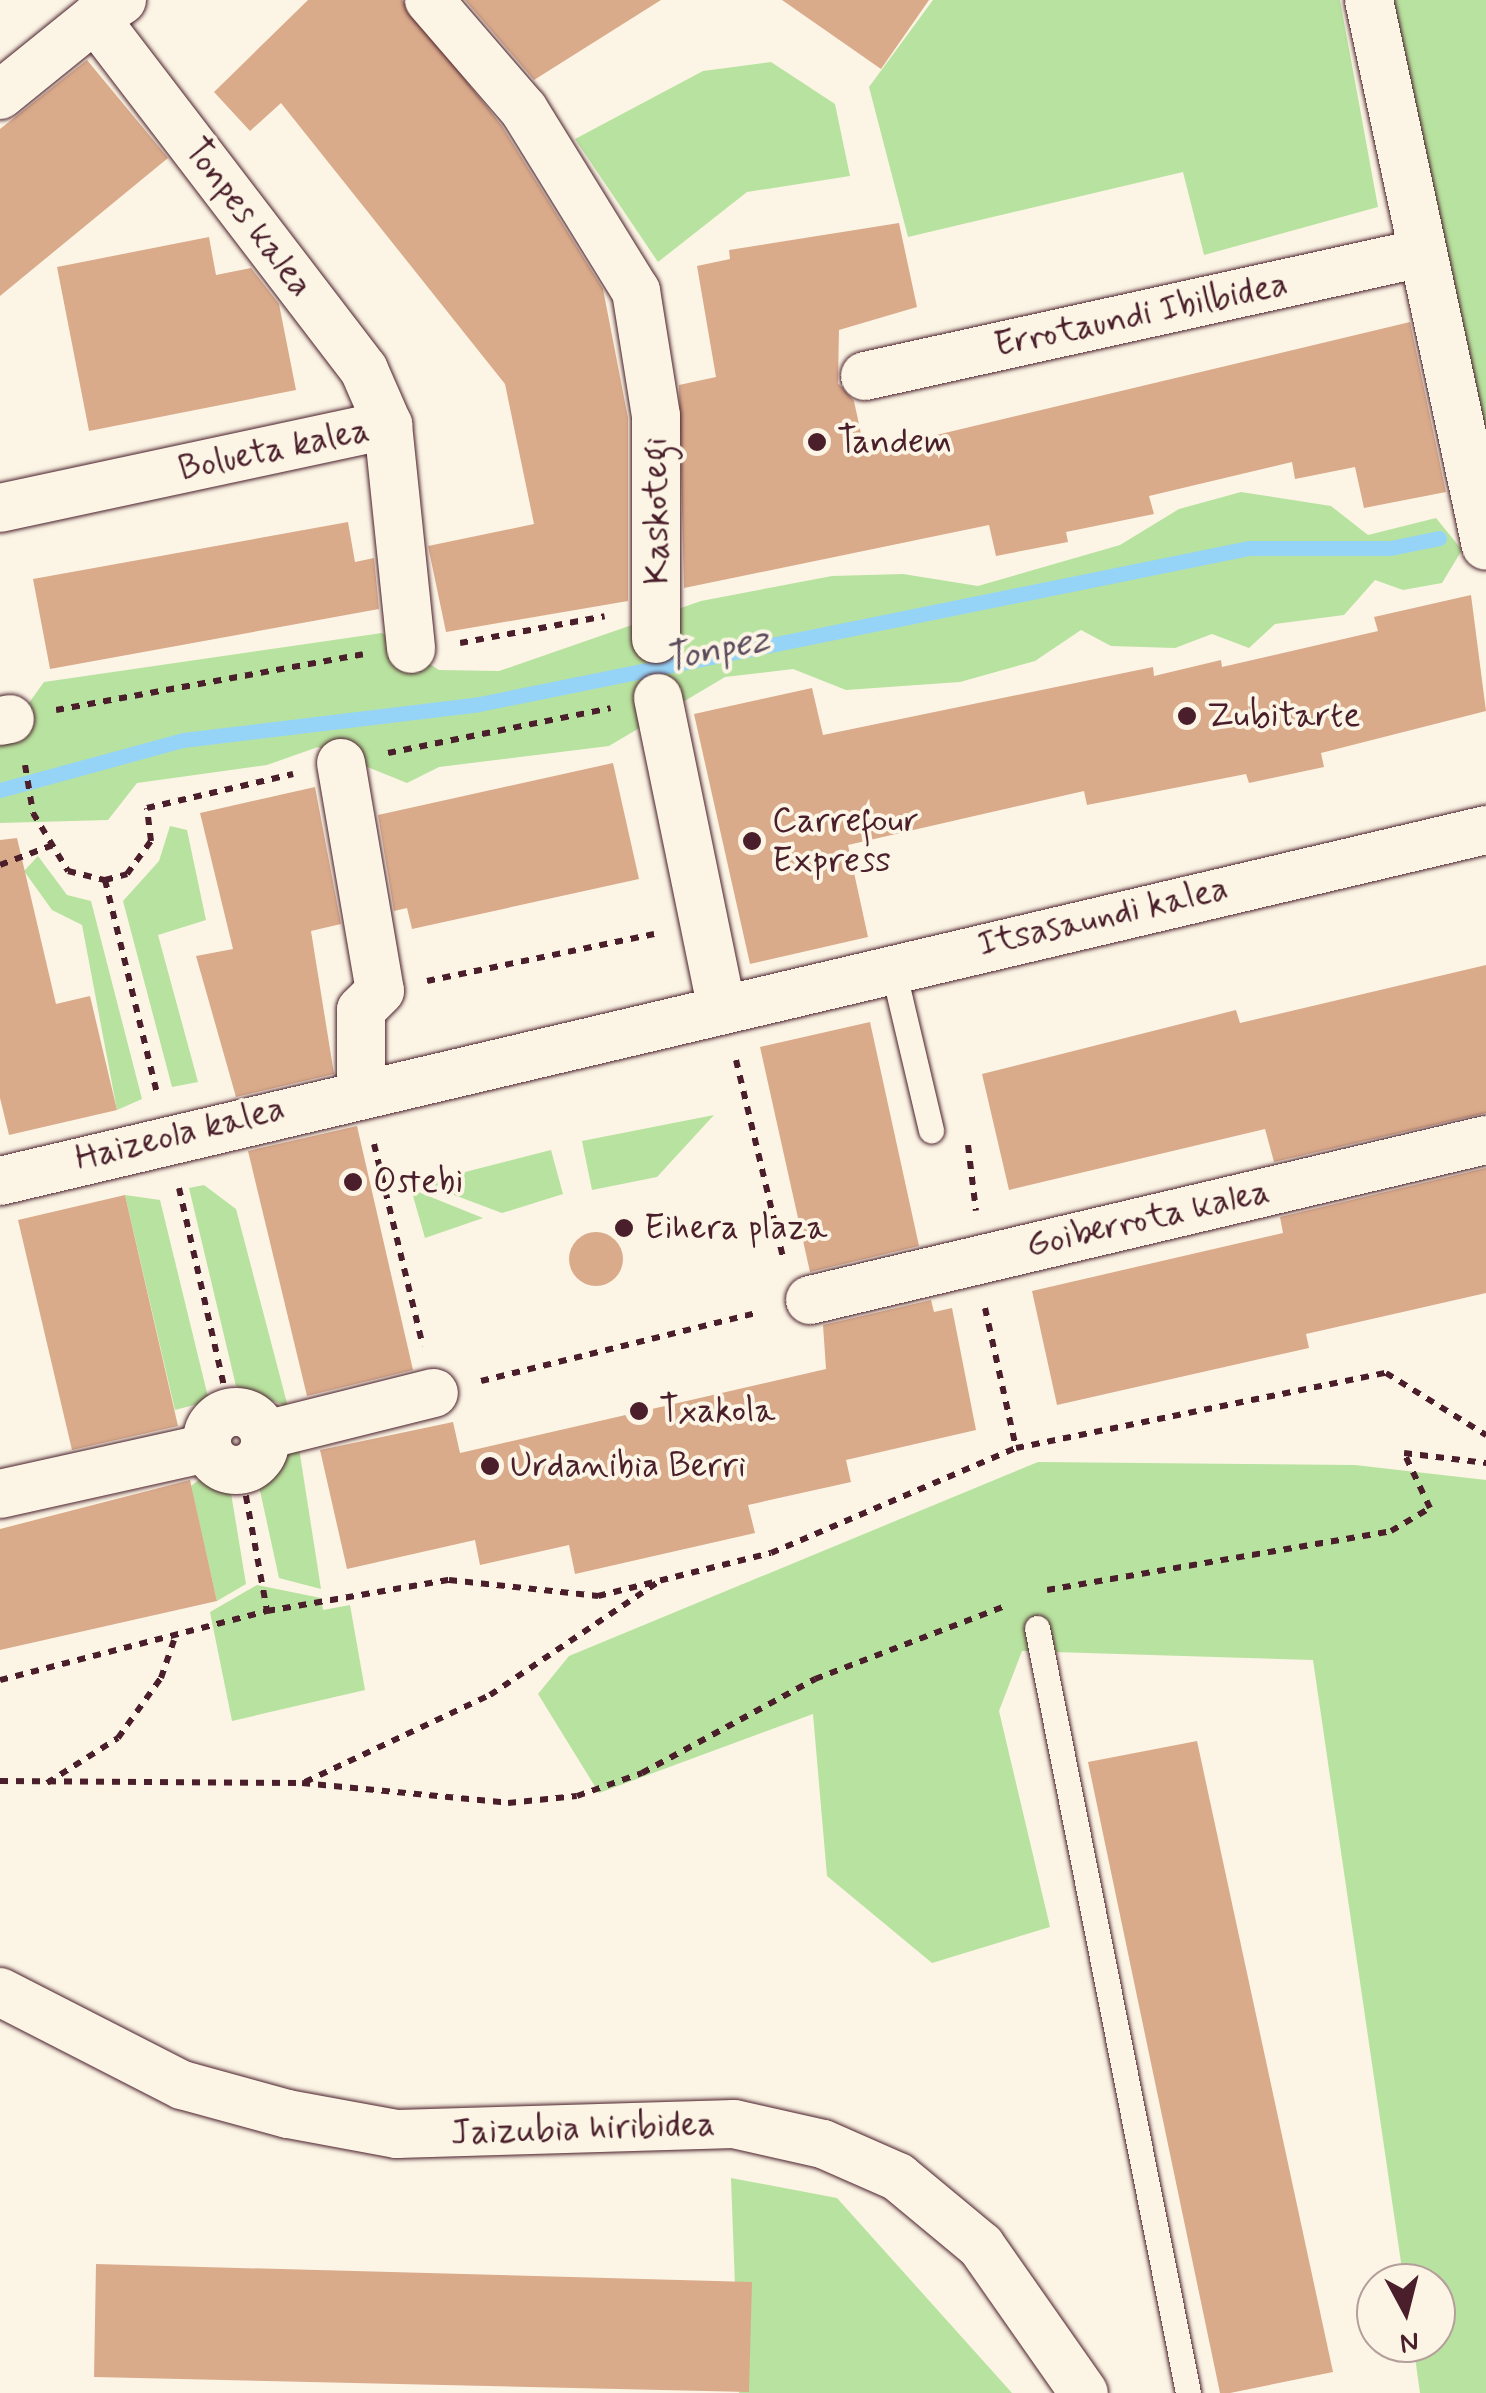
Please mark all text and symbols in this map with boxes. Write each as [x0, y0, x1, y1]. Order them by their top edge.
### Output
street label: Tonpes kalea [175, 130, 321, 306]
street label: Errotaundi Ibilbidea [990, 263, 1292, 367]
street label: Bolueta kalea [173, 409, 375, 491]
place label: Tandem [837, 421, 952, 463]
marker: Tandem [806, 431, 828, 453]
street label: Kaskotegi [635, 437, 679, 585]
water label: Tonpez [660, 617, 774, 683]
place label: Zubitarte [1207, 695, 1361, 737]
marker: Zubitarte [1176, 705, 1198, 727]
place label: Carrefour Express [772, 800, 919, 882]
marker: Carrefour Express [741, 830, 763, 852]
street label: Itsasaundi kalea [973, 868, 1233, 966]
street label: Haizeola kalea [70, 1088, 290, 1180]
place label: Ostebi [373, 1161, 463, 1203]
street label: Goiberrota kalea [1020, 1170, 1276, 1268]
marker: Ostebi [342, 1171, 364, 1193]
place label: Eihera plaza [644, 1207, 823, 1249]
marker: Eihera plaza [613, 1217, 635, 1239]
place label: Txakola [659, 1390, 776, 1432]
marker: Txakola [628, 1400, 650, 1422]
place label: Urdanibia Berri [510, 1445, 747, 1487]
marker: Urdanibia Berri [479, 1455, 501, 1477]
street label: Jaizubia hiribidea [450, 2103, 716, 2155]
north arrow [1356, 2263, 1456, 2363]
text: N [1398, 2322, 1421, 2361]

